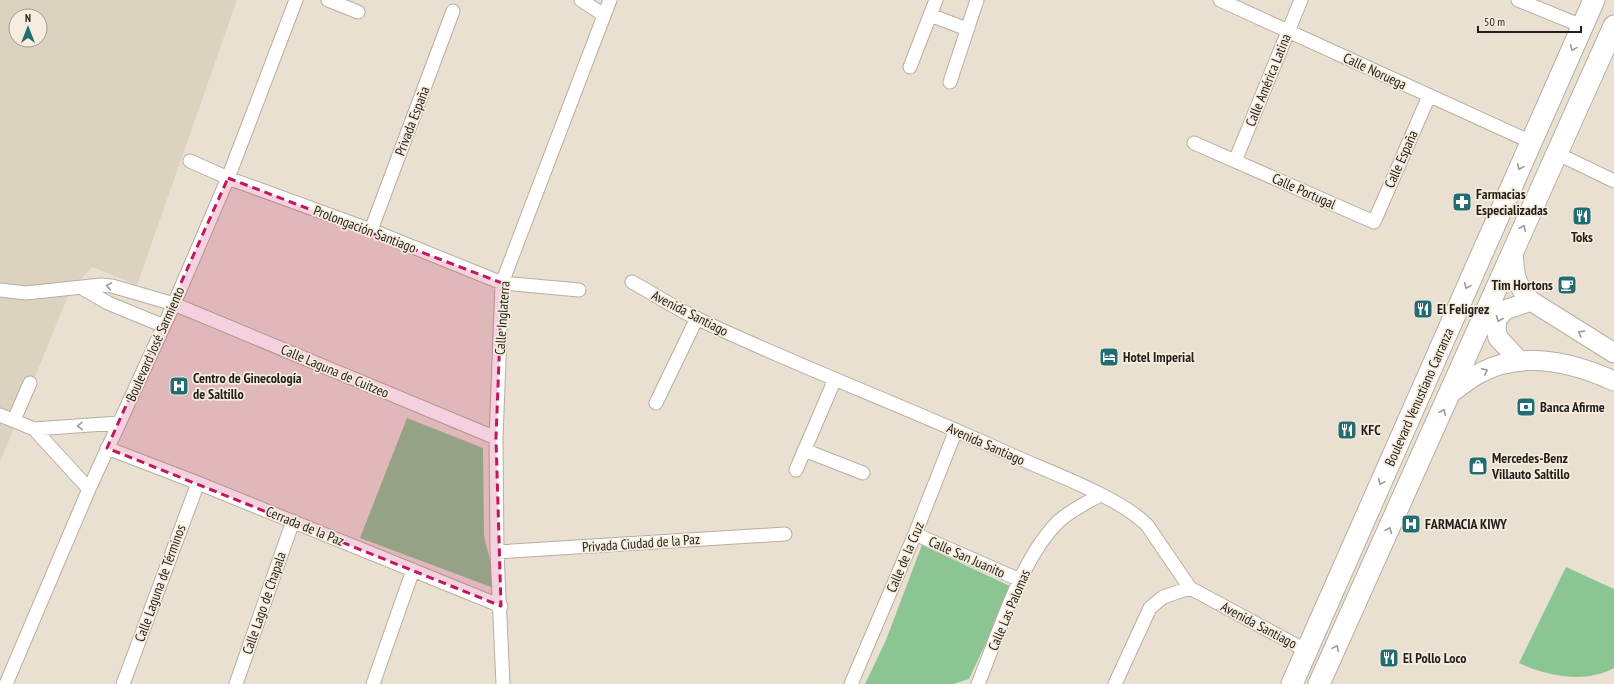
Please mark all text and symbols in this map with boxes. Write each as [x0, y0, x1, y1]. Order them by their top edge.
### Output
north arrow [8, 8, 48, 48]
scale bar [1478, 8, 1581, 34]
text: N [25, 11, 31, 25]
text: 50 m [1484, 14, 1505, 29]
street label: Calle América Latina [1241, 31, 1295, 129]
one-way arrow [1569, 45, 1577, 52]
street label: Calle Noruega [1340, 48, 1410, 94]
street label: Privada España [391, 84, 433, 158]
street label: Calle España [1380, 127, 1422, 191]
one-way arrow [1517, 163, 1525, 171]
street label: Calle Portugal [1269, 169, 1339, 213]
place label: Farmacias Especializadas [1476, 185, 1548, 219]
pharmacy icon: Farmacias Especializadas [1451, 191, 1473, 213]
street label: Prolongación Santiago [311, 201, 419, 257]
restaurant icon: Toks [1571, 205, 1593, 227]
one-way arrow [1518, 225, 1526, 233]
place label: Toks [1571, 228, 1593, 246]
cafe icon: Tim Hortons [1556, 274, 1578, 296]
place label: Tim Hortons [1491, 276, 1553, 294]
street label: Calle Inglaterra [490, 280, 514, 356]
one-way arrow [106, 283, 113, 291]
one-way arrow [1464, 283, 1472, 290]
street label: Boulevard José Sarmiento [122, 284, 188, 404]
street label: Avenida Santiago [649, 286, 731, 340]
restaurant icon: El Feligrez [1412, 298, 1434, 320]
place label: El Feligrez [1437, 300, 1489, 318]
one-way arrow [1495, 315, 1503, 322]
street label: Boulevard Venustiano Carranza [1380, 325, 1458, 469]
one-way arrow [1578, 330, 1585, 337]
street label: Calle Laguna de Cuitzeo [278, 340, 392, 402]
hotel icon: Hotel Imperial [1098, 346, 1120, 368]
place label: Hotel Imperial [1123, 348, 1195, 366]
one-way arrow [1480, 368, 1488, 376]
place label: Centro de Ginecología de Saltillo [193, 369, 302, 403]
hospital icon: Centro de Ginecología de Saltillo [168, 375, 190, 397]
bank icon: Banca Afirme [1515, 396, 1537, 418]
place label: Banca Afirme [1540, 398, 1605, 416]
one-way arrow [1438, 408, 1446, 415]
street label: Avenida Santiago [944, 419, 1028, 469]
restaurant icon: KFC [1336, 419, 1358, 441]
place label: KFC [1361, 421, 1381, 439]
one-way arrow [77, 422, 83, 431]
place label: Mercedes-Benz Villauto Saltillo [1491, 449, 1570, 483]
shop icon: Mercedes-Benz Villauto Saltillo [1467, 455, 1489, 477]
one-way arrow [1378, 479, 1386, 486]
street label: Cerrada de la Paz [263, 502, 347, 550]
hospital icon: FARMACIA KIWY [1400, 513, 1422, 535]
place label: FARMACIA KIWY [1425, 515, 1507, 533]
street label: Calle de la Cruz [882, 519, 928, 595]
street label: Calle Laguna de Términos [130, 522, 190, 644]
one-way arrow [1384, 527, 1392, 534]
street label: Privada Ciudad de la Paz [582, 530, 700, 556]
street label: Calle San Juanito [926, 532, 1008, 582]
street label: Calle Lago de Chapala [238, 550, 290, 656]
street label: Calle Las Palomas [984, 567, 1034, 653]
street label: Avenida Santiago [1218, 597, 1300, 653]
one-way arrow [1331, 645, 1339, 652]
restaurant icon: El Pollo Loco [1378, 647, 1400, 669]
place label: El Pollo Loco [1403, 649, 1466, 667]

